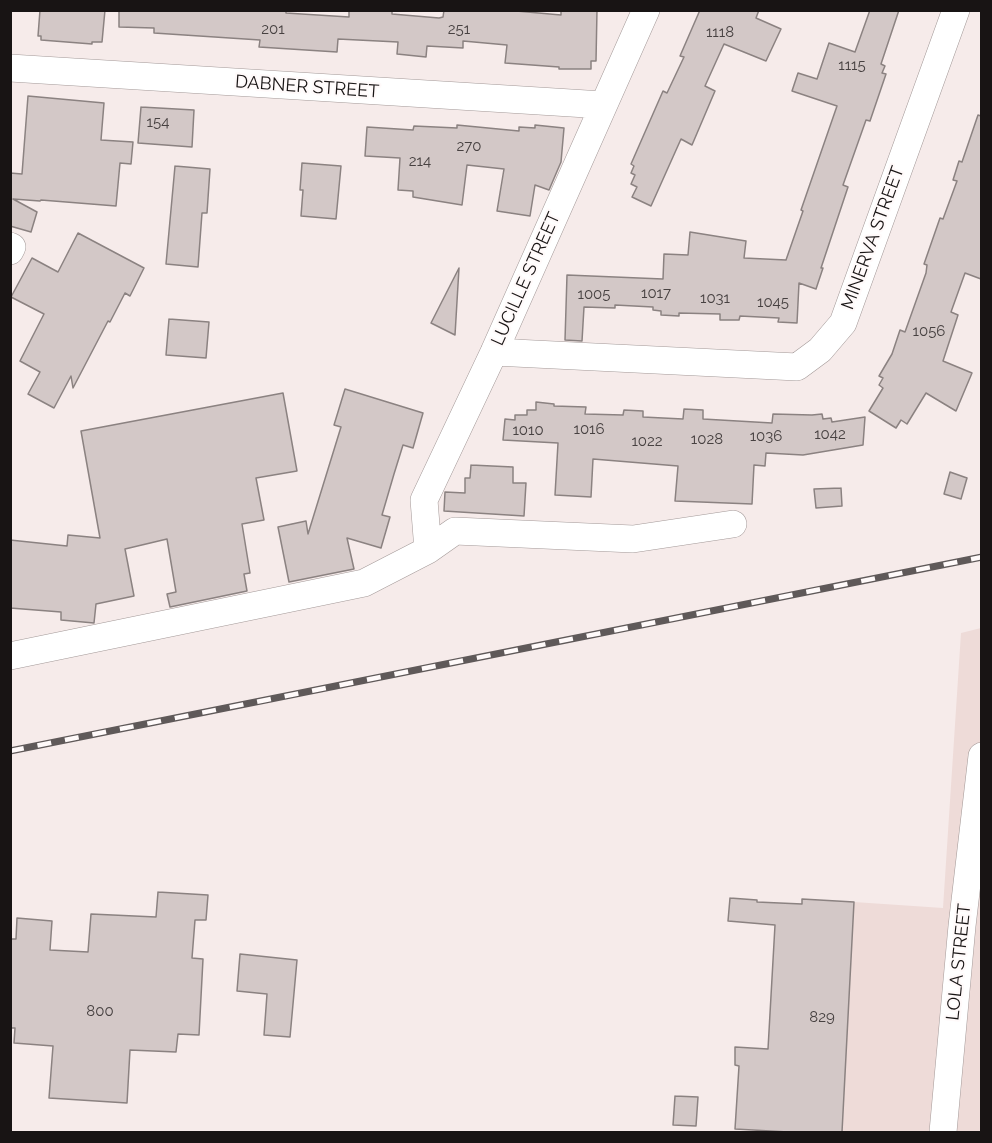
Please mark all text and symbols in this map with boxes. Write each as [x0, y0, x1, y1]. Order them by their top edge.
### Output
house number: 201 [261, 20, 285, 38]
house number: 251 [448, 20, 470, 38]
house number: 1118 [706, 23, 734, 41]
house number: 1115 [838, 56, 866, 74]
street label: DABNER STREET [234, 71, 380, 103]
house number: 154 [147, 113, 169, 131]
house number: 270 [457, 137, 481, 155]
house number: 214 [409, 152, 431, 170]
street label: MINERVA STREET [837, 163, 909, 313]
street label: LUCILLE STREET [487, 209, 565, 349]
house number: 1017 [641, 284, 671, 302]
house number: 1005 [578, 285, 610, 303]
house number: 1031 [700, 289, 730, 307]
house number: 1045 [757, 293, 789, 311]
house number: 1056 [913, 322, 945, 340]
house number: 1016 [573, 420, 605, 438]
house number: 1010 [512, 421, 544, 439]
house number: 1042 [814, 425, 846, 443]
house number: 1036 [750, 427, 782, 445]
house number: 1028 [691, 430, 723, 448]
house number: 1022 [631, 432, 663, 450]
street label: LOLA STREET [942, 903, 976, 1021]
house number: 800 [86, 1002, 114, 1020]
house number: 829 [809, 1008, 835, 1026]

